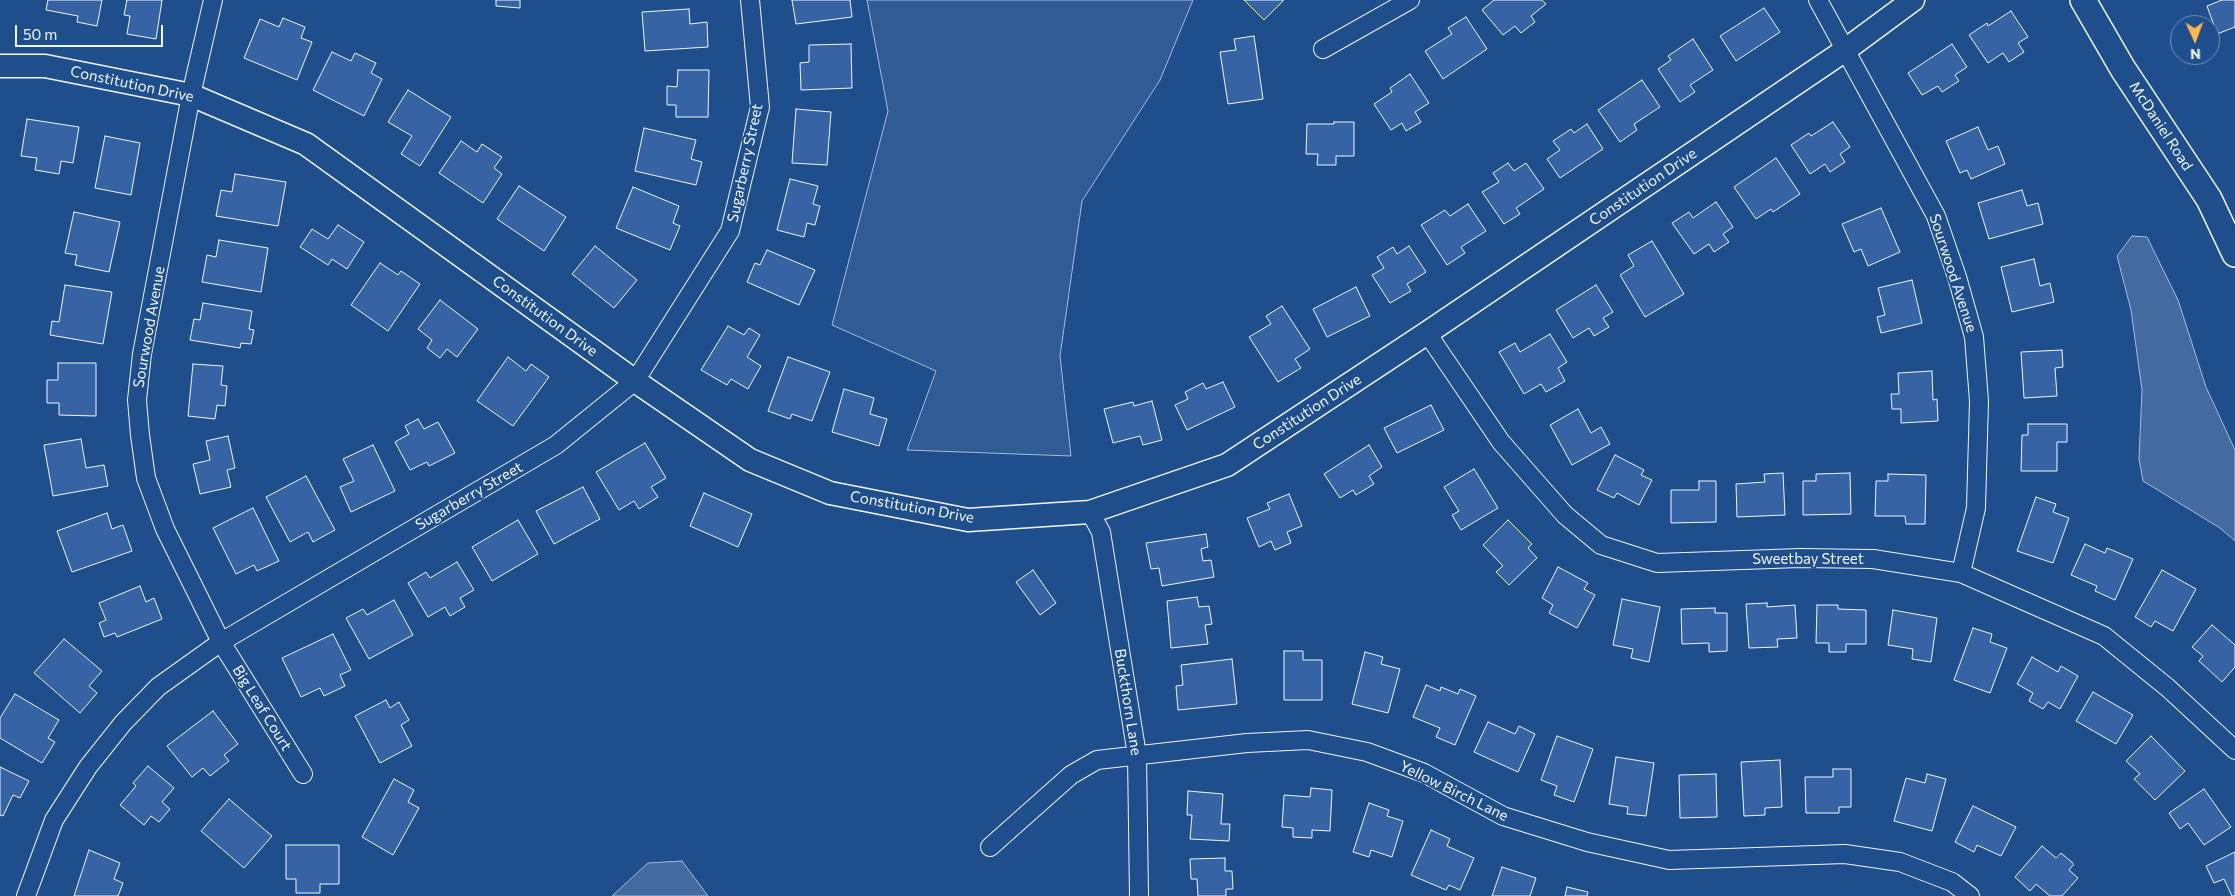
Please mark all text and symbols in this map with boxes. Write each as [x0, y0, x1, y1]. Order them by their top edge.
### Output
scale bar [18, 15, 165, 47]
north arrow [2170, 15, 2220, 65]
text: 50 m [23, 25, 57, 43]
text: N [2190, 46, 2201, 63]
street label: Constitution Drive [69, 62, 195, 106]
street label: McDaniel Road [2125, 78, 2197, 174]
street label: Sugarberry Street [724, 102, 766, 224]
street label: Constitution Drive [1586, 144, 1700, 230]
street label: Sourwood Avenue [1925, 212, 1981, 334]
street label: Sourwood Avenue [129, 265, 169, 389]
street label: Constitution Drive [489, 272, 601, 360]
street label: Constitution Drive [1249, 370, 1365, 454]
street label: Sugarberry Street [412, 458, 526, 534]
street label: Constitution Drive [848, 487, 976, 527]
street label: Sweetbay Street [1752, 550, 1864, 568]
street label: Buckthorn Lane [1111, 647, 1145, 757]
street label: Big Leaf Court [229, 662, 295, 754]
street label: Yellow Birch Lane [1397, 757, 1511, 825]

